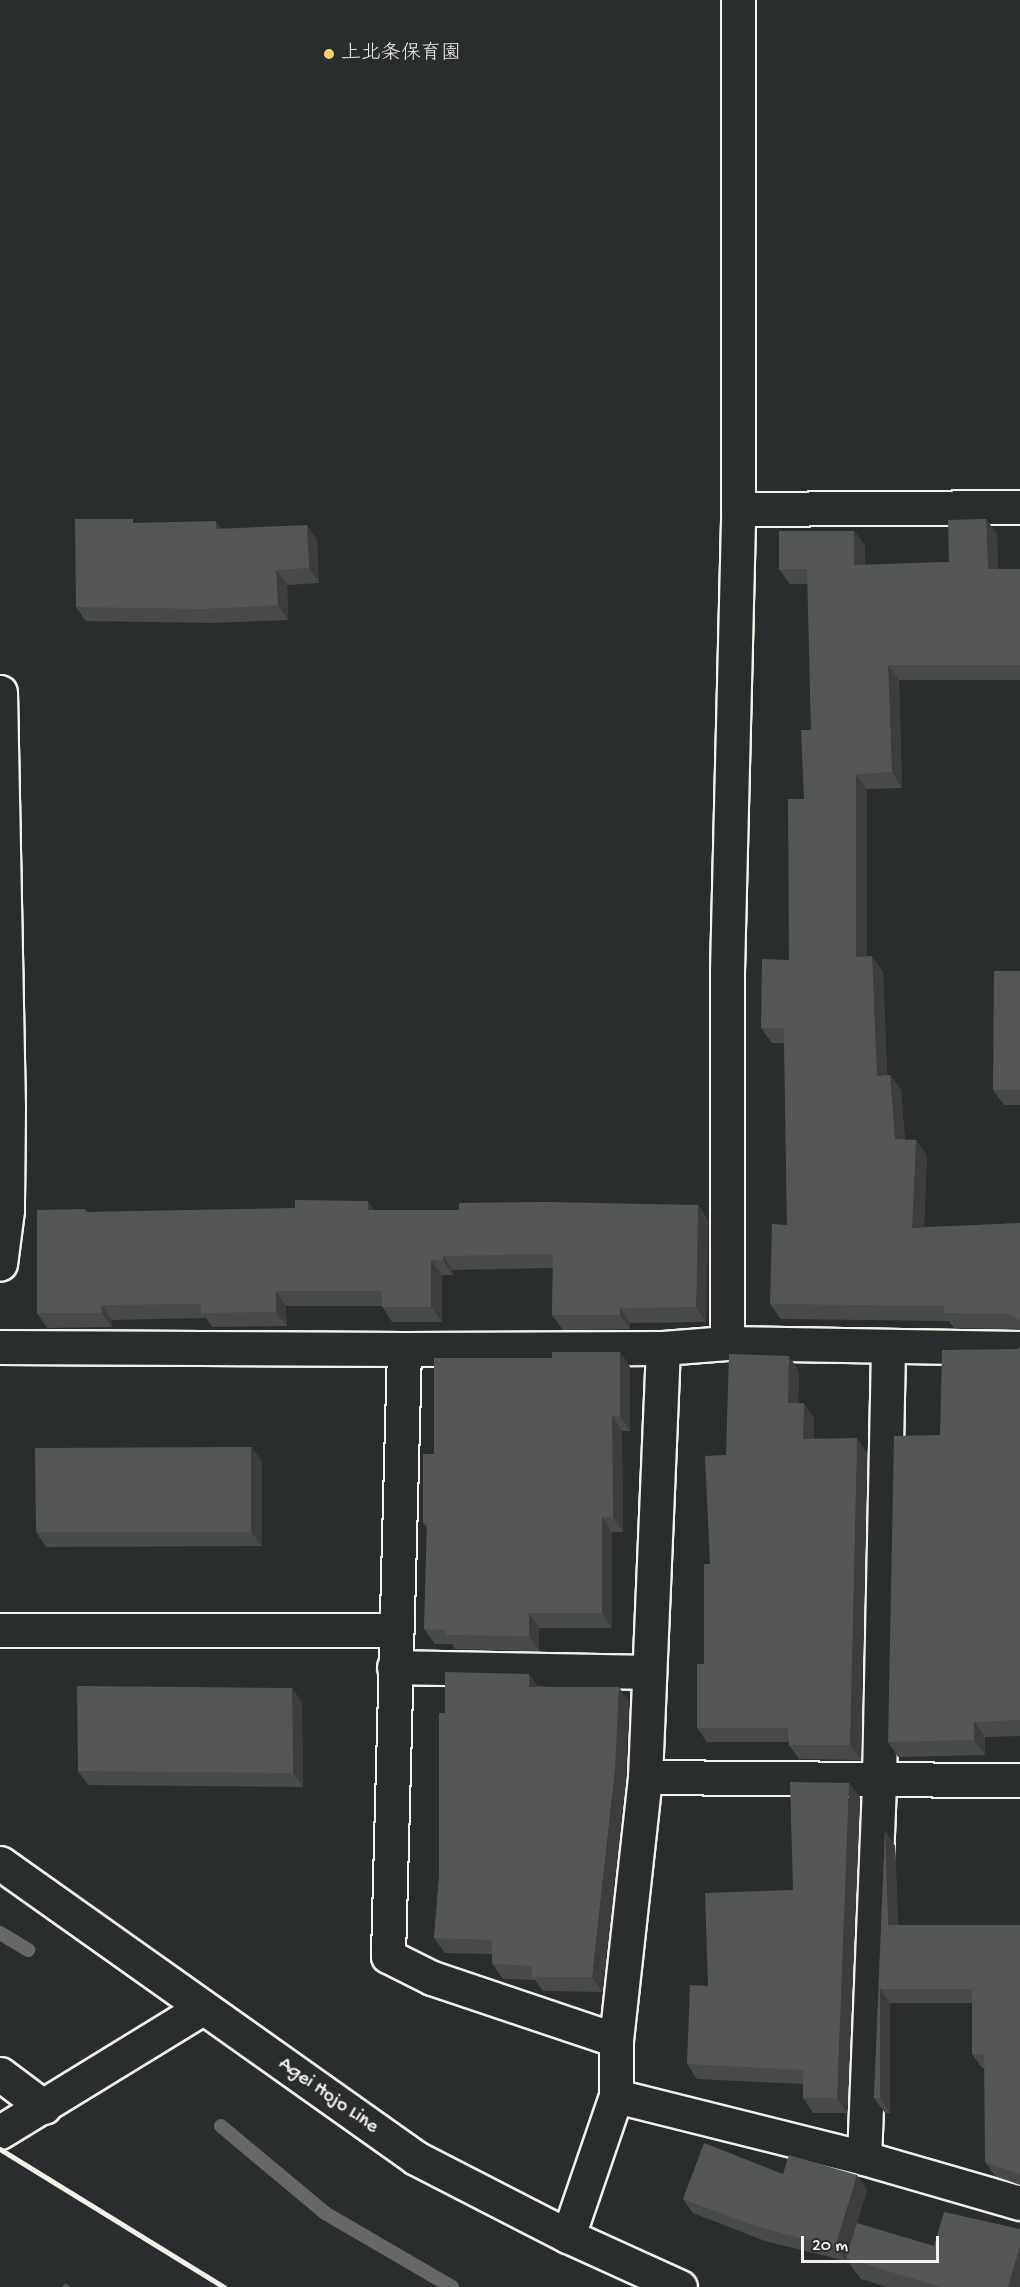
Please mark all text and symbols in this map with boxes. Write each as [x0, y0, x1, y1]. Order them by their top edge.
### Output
place label: 上北条保育園 [341, 42, 461, 66]
marker: 上北条保育園 [322, 47, 336, 61]
street label: Agei Hojo Line [273, 2053, 383, 2139]
scale bar [804, 2224, 942, 2262]
text: 20 m [812, 2236, 848, 2257]

